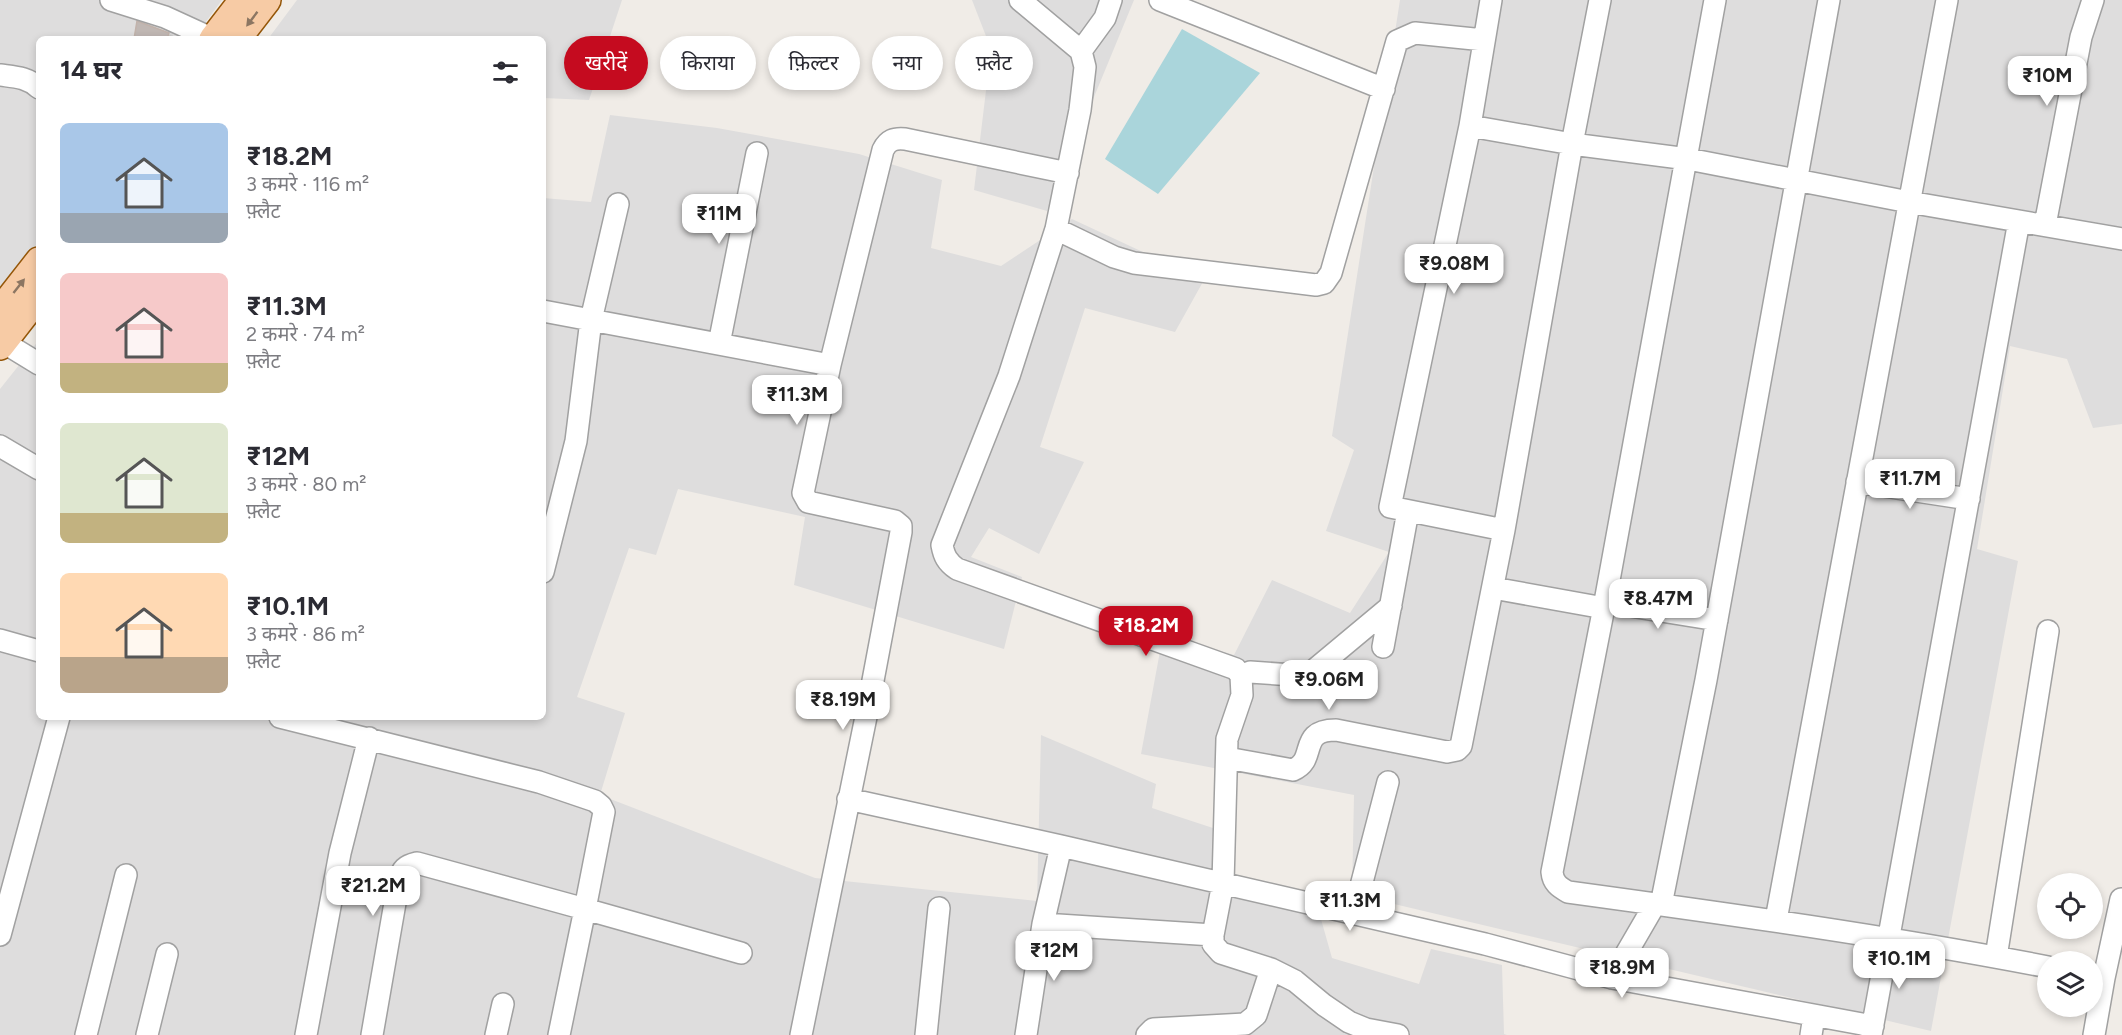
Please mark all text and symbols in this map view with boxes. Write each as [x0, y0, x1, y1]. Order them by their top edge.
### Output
one-way arrow [247, 12, 259, 27]
chip: खरीदें [564, 36, 648, 90]
chip: किराया [660, 36, 756, 90]
chip: फ़िल्टर [768, 36, 860, 90]
chip: नया [872, 36, 943, 90]
chip: फ़्लैट [955, 36, 1033, 90]
text: 14 घर [60, 54, 122, 86]
icon: filters [489, 56, 522, 89]
pin: ₹10M [2011, 56, 2083, 107]
text: ₹10M [2022, 63, 2072, 87]
text: ₹18.2M [246, 140, 332, 172]
icon: home [108, 147, 180, 219]
text: 3 कमरे · 116 m² [246, 172, 369, 196]
pin: ₹11M [683, 194, 755, 245]
text: फ़्लैट [246, 199, 281, 223]
text: ₹11M [696, 201, 742, 225]
pin: ₹9.08M [1405, 244, 1503, 295]
text: ₹9.08M [1419, 251, 1489, 275]
one-way arrow [13, 278, 26, 294]
text: ₹11.3M [246, 290, 327, 322]
icon: home [108, 297, 180, 369]
text: 2 कमरे · 74 m² [246, 322, 365, 346]
text: फ़्लैट [246, 349, 281, 373]
pin: ₹11.3M [748, 375, 846, 426]
text: ₹11.3M [766, 382, 828, 406]
text: ₹12M [246, 440, 310, 472]
icon: home [108, 447, 180, 519]
pin: ₹11.7M [1861, 459, 1959, 510]
text: ₹11.7M [1879, 466, 1941, 490]
text: 3 कमरे · 80 m² [246, 472, 367, 496]
text: फ़्लैट [246, 499, 281, 523]
pin: ₹8.47M [1609, 579, 1707, 630]
text: ₹8.47M [1623, 586, 1693, 610]
text: ₹10.1M [246, 590, 329, 622]
icon: home [108, 597, 180, 669]
pin: ₹18.2M [1097, 606, 1195, 657]
text: ₹18.2M [1113, 613, 1179, 637]
text: 3 कमरे · 86 m² [246, 622, 365, 646]
text: फ़्लैट [246, 649, 281, 673]
pin: ₹9.06M [1280, 660, 1378, 711]
text: ₹9.06M [1294, 667, 1364, 691]
pin: ₹8.19M [794, 680, 892, 731]
text: ₹8.19M [810, 687, 876, 711]
pin: ₹21.2M [324, 866, 422, 917]
text: ₹21.2M [340, 873, 406, 897]
map controls [2037, 873, 2103, 1017]
button: locate [2037, 873, 2103, 939]
pin: ₹11.3M [1301, 881, 1399, 932]
text: ₹11.3M [1319, 888, 1381, 912]
pin: ₹12M [1018, 931, 1090, 982]
text: ₹12M [1029, 938, 1079, 962]
pin: ₹10.1M [1850, 939, 1948, 990]
text: ₹10.1M [1867, 946, 1931, 970]
pin: ₹18.9M [1573, 948, 1671, 999]
button: layers [2037, 951, 2103, 1017]
text: ₹18.9M [1589, 955, 1655, 979]

